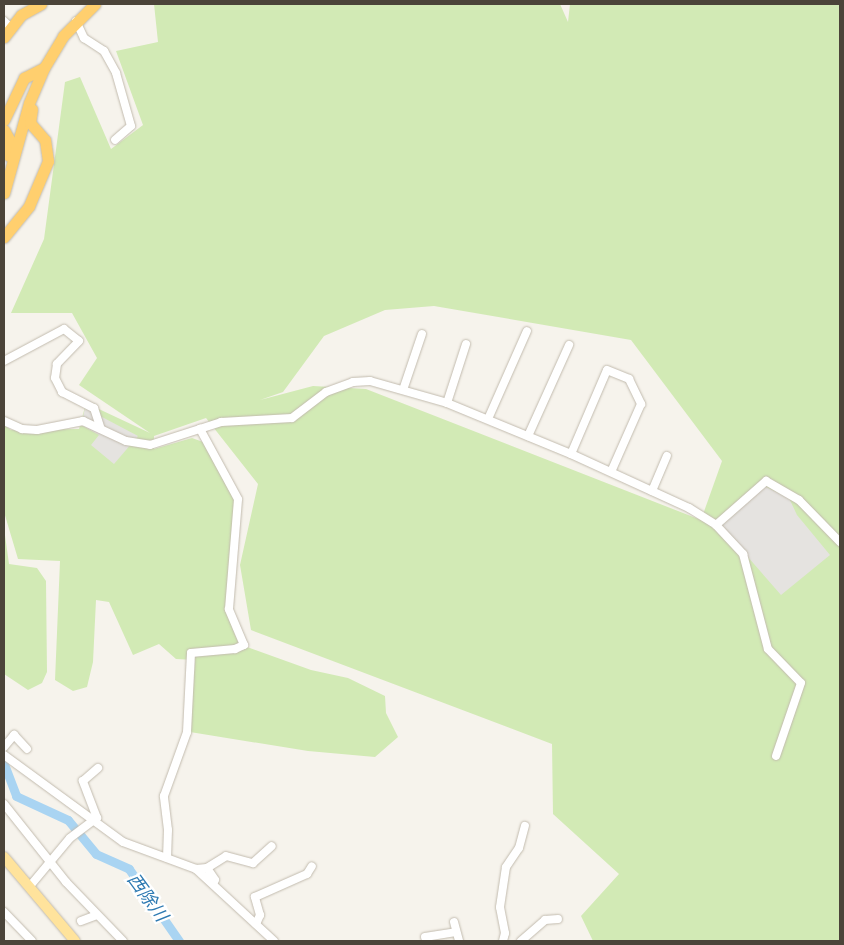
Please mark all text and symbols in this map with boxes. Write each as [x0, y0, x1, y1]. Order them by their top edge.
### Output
water label: 西除川 [123, 869, 173, 925]

